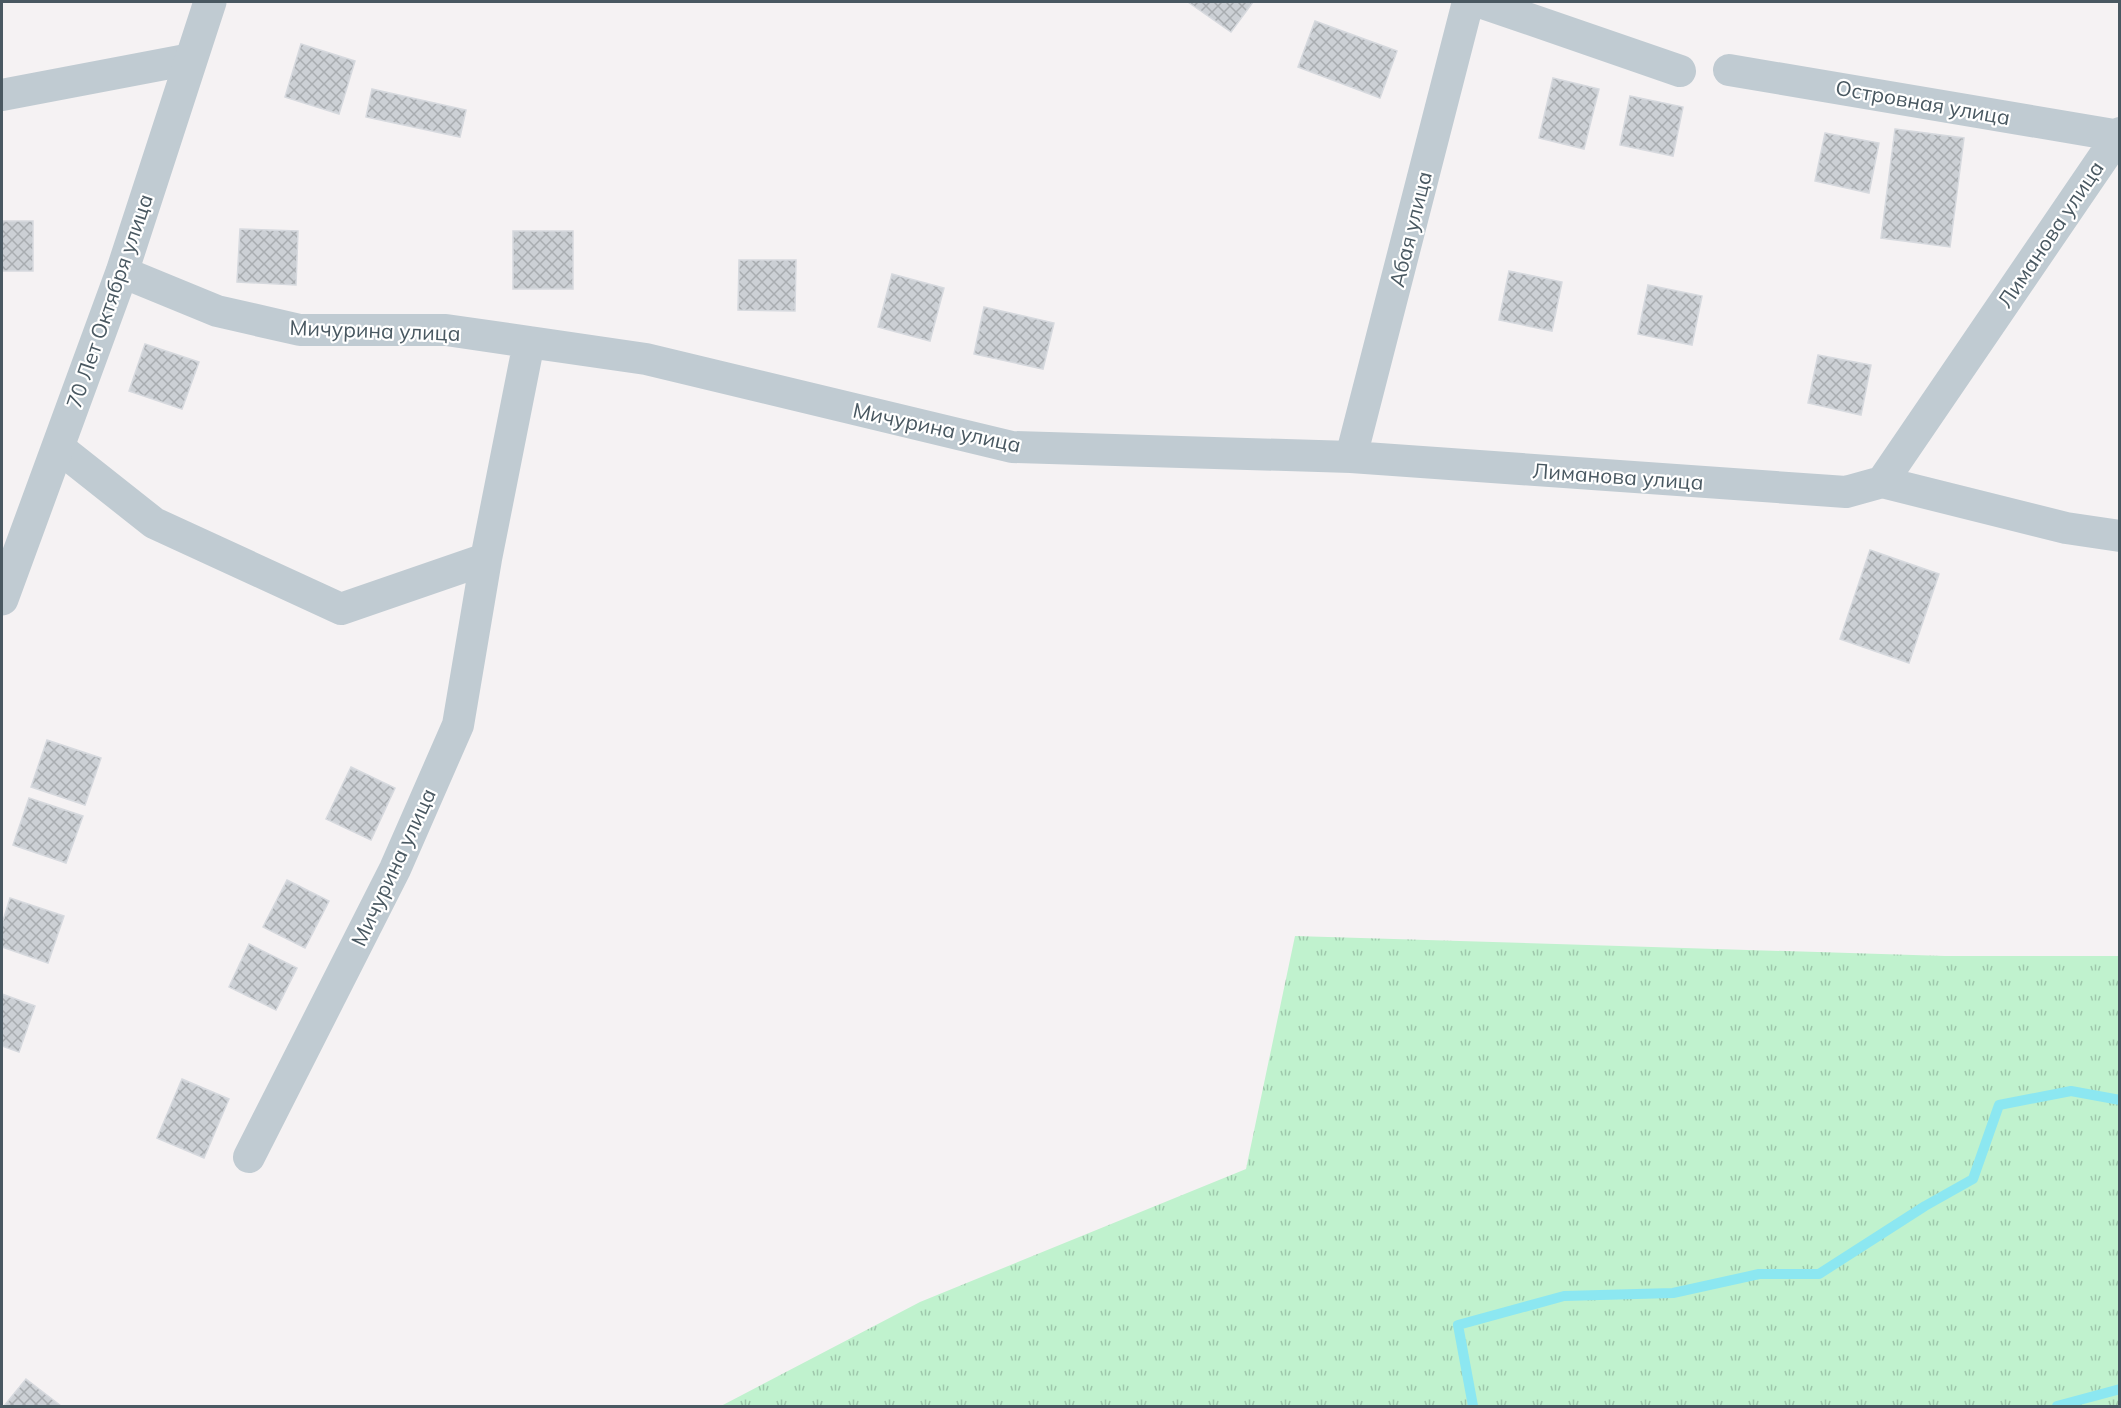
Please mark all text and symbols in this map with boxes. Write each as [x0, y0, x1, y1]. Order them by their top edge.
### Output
street label: Островная улица [1834, 74, 2012, 130]
street label: Лиманова улица [1991, 156, 2109, 312]
street label: Абая улица [1383, 168, 1437, 290]
street label: 70 Лет Октября улица [60, 190, 158, 412]
street label: Мичурина улица [289, 314, 461, 346]
street label: Мичурина улица [851, 397, 1023, 457]
street label: Лиманова улица [1532, 457, 1704, 495]
street label: Мичурина улица [345, 784, 441, 950]

